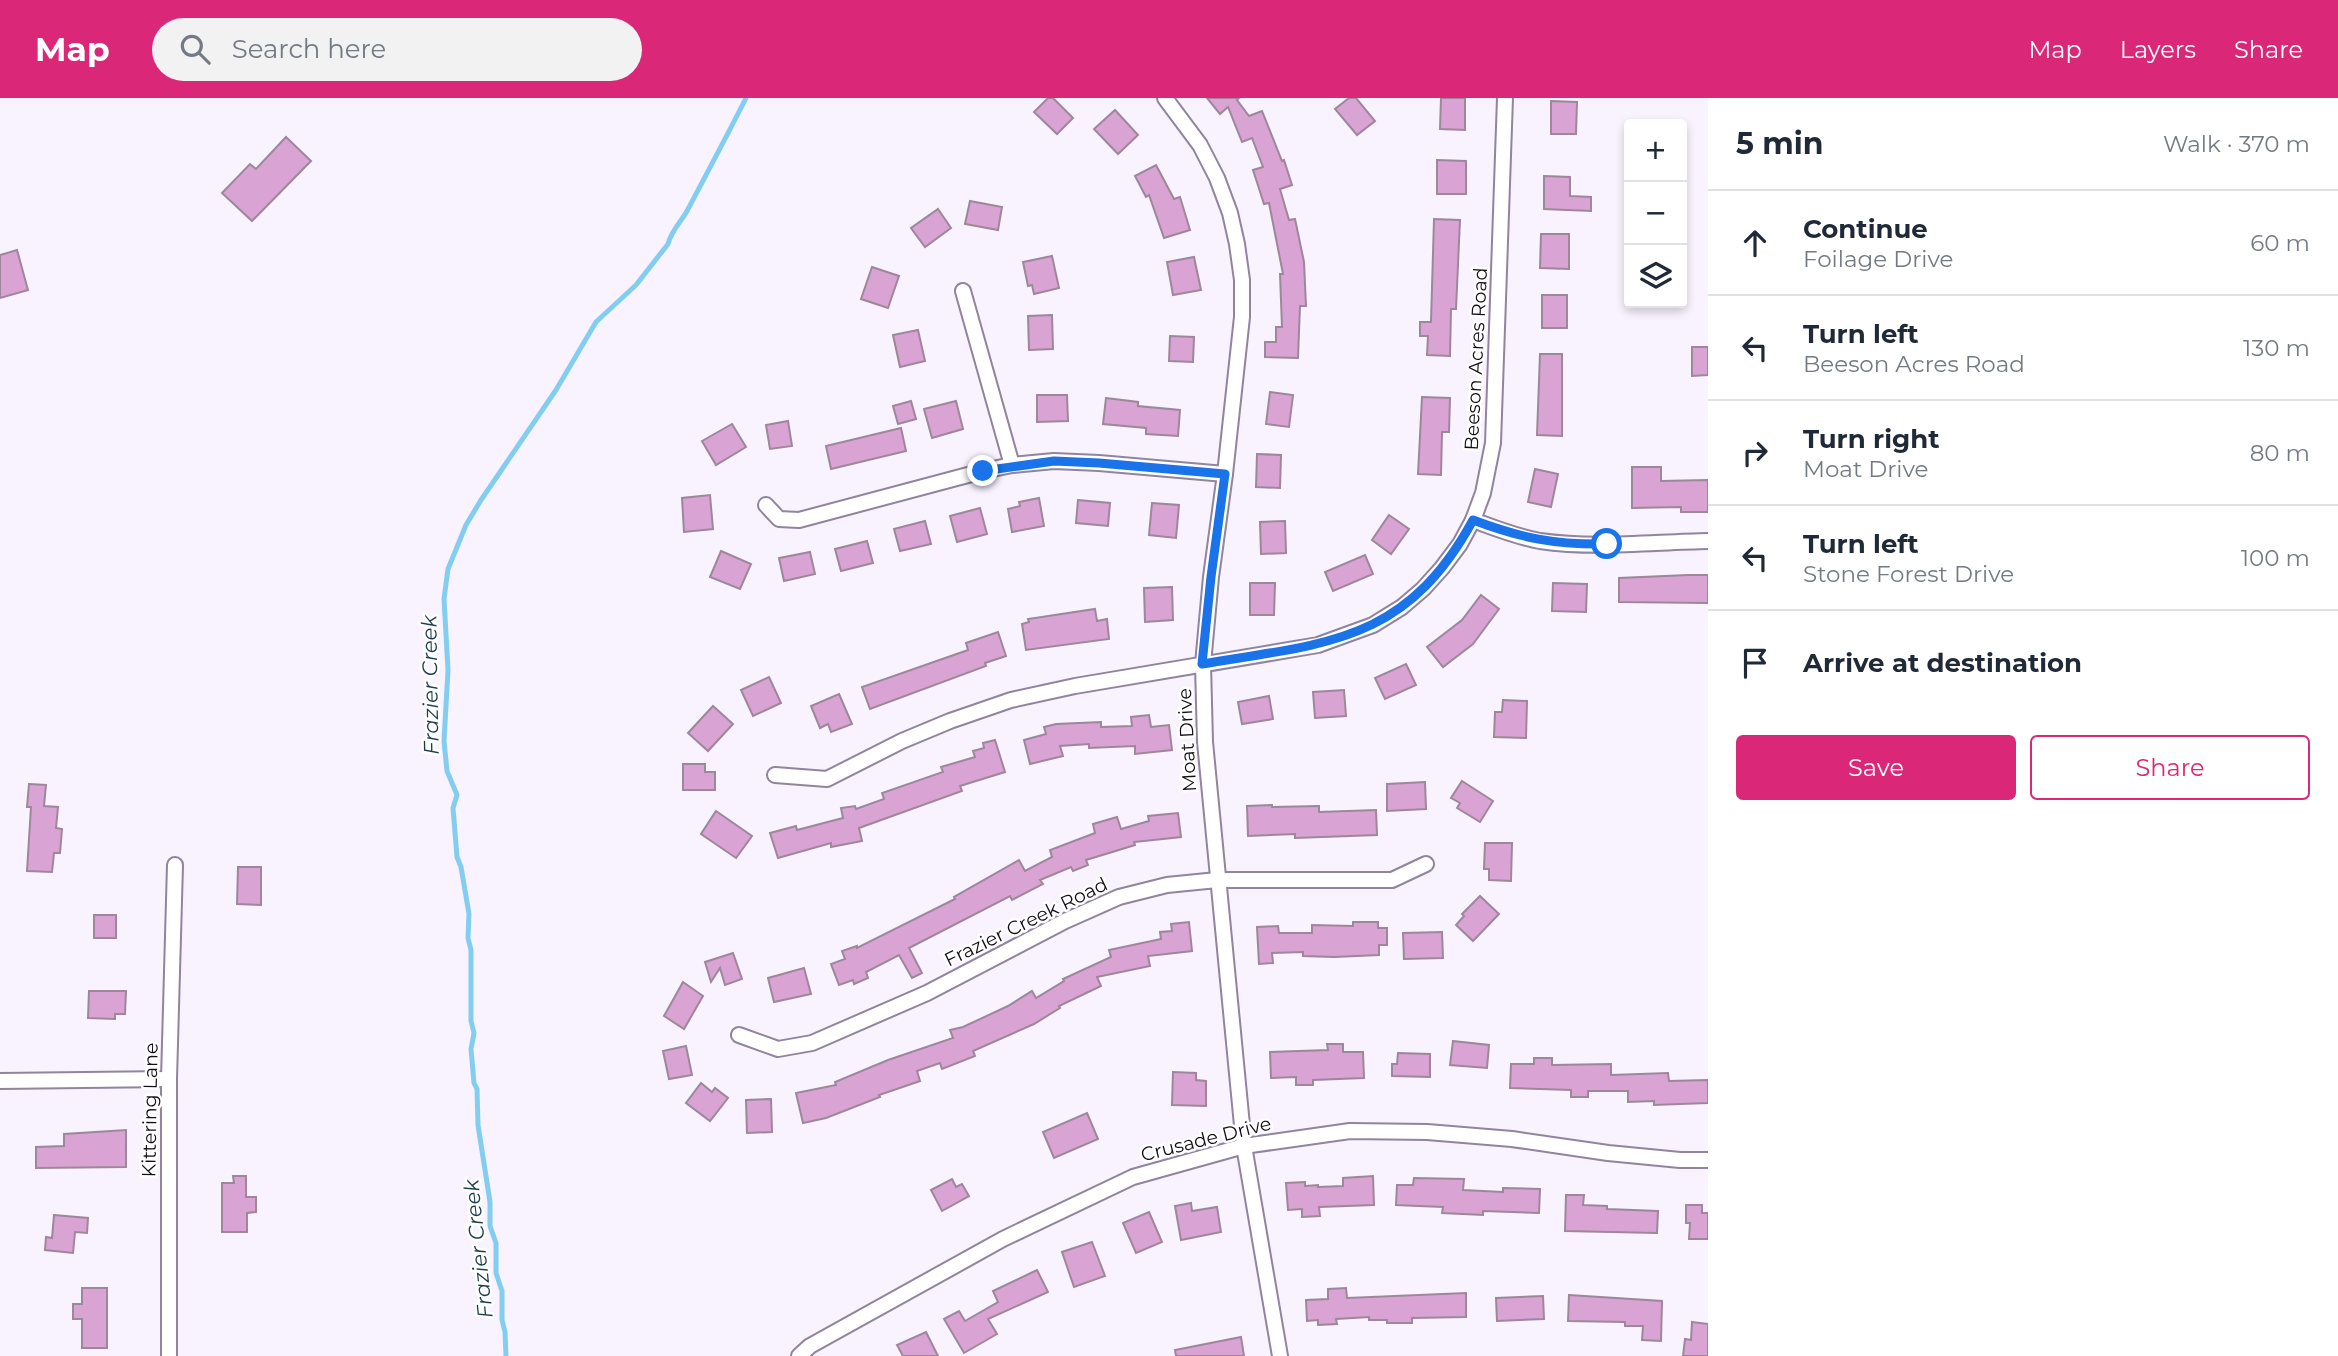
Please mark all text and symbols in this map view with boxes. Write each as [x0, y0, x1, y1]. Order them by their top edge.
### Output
search box [152, 18, 642, 81]
text: Map [35, 29, 110, 69]
icon: search [176, 30, 214, 68]
text: Search here [232, 33, 386, 65]
text: Map [2028, 35, 2082, 64]
text: Layers [2120, 35, 2196, 64]
text: Share [2234, 35, 2303, 64]
map controls [1624, 119, 1687, 308]
button: + [1624, 119, 1687, 182]
text: 5 min [1736, 125, 1824, 162]
text: Walk · 370 m [2163, 130, 2310, 158]
button: − [1624, 182, 1687, 245]
text: Continue [1803, 213, 1928, 245]
icon: ahead [1736, 224, 1774, 262]
text: 60 m [2250, 229, 2310, 257]
button: layers [1624, 245, 1687, 308]
text: Foilage Drive [1803, 245, 1953, 273]
street label: Beeson Acres Road [1460, 267, 1492, 451]
text: Turn left [1803, 318, 1919, 350]
icon: left [1736, 329, 1774, 367]
text: 130 m [2243, 334, 2310, 362]
text: Beeson Acres Road [1803, 350, 2025, 378]
text: Turn right [1803, 423, 1939, 455]
icon: right [1736, 434, 1774, 472]
text: 80 m [2250, 439, 2310, 467]
route end [967, 455, 998, 486]
text: Moat Drive [1803, 455, 1929, 483]
route start [1591, 528, 1622, 559]
text: Turn left [1803, 528, 1919, 560]
icon: left [1736, 539, 1774, 577]
text: 100 m [2241, 544, 2310, 572]
text: Stone Forest Drive [1803, 560, 2014, 588]
water label: Frazier Creek [416, 613, 444, 755]
icon: arrive [1736, 644, 1774, 682]
text: Arrive at destination [1803, 647, 2082, 679]
street label: Moat Drive [1173, 688, 1201, 792]
button: Save [1736, 735, 2016, 800]
button: Share [2030, 735, 2310, 800]
street label: Frazier Creek Road [941, 873, 1111, 971]
street label: Kittering Lane [137, 1042, 163, 1178]
street label: Crusade Drive [1138, 1112, 1274, 1166]
water label: Frazier Creek [458, 1177, 498, 1320]

